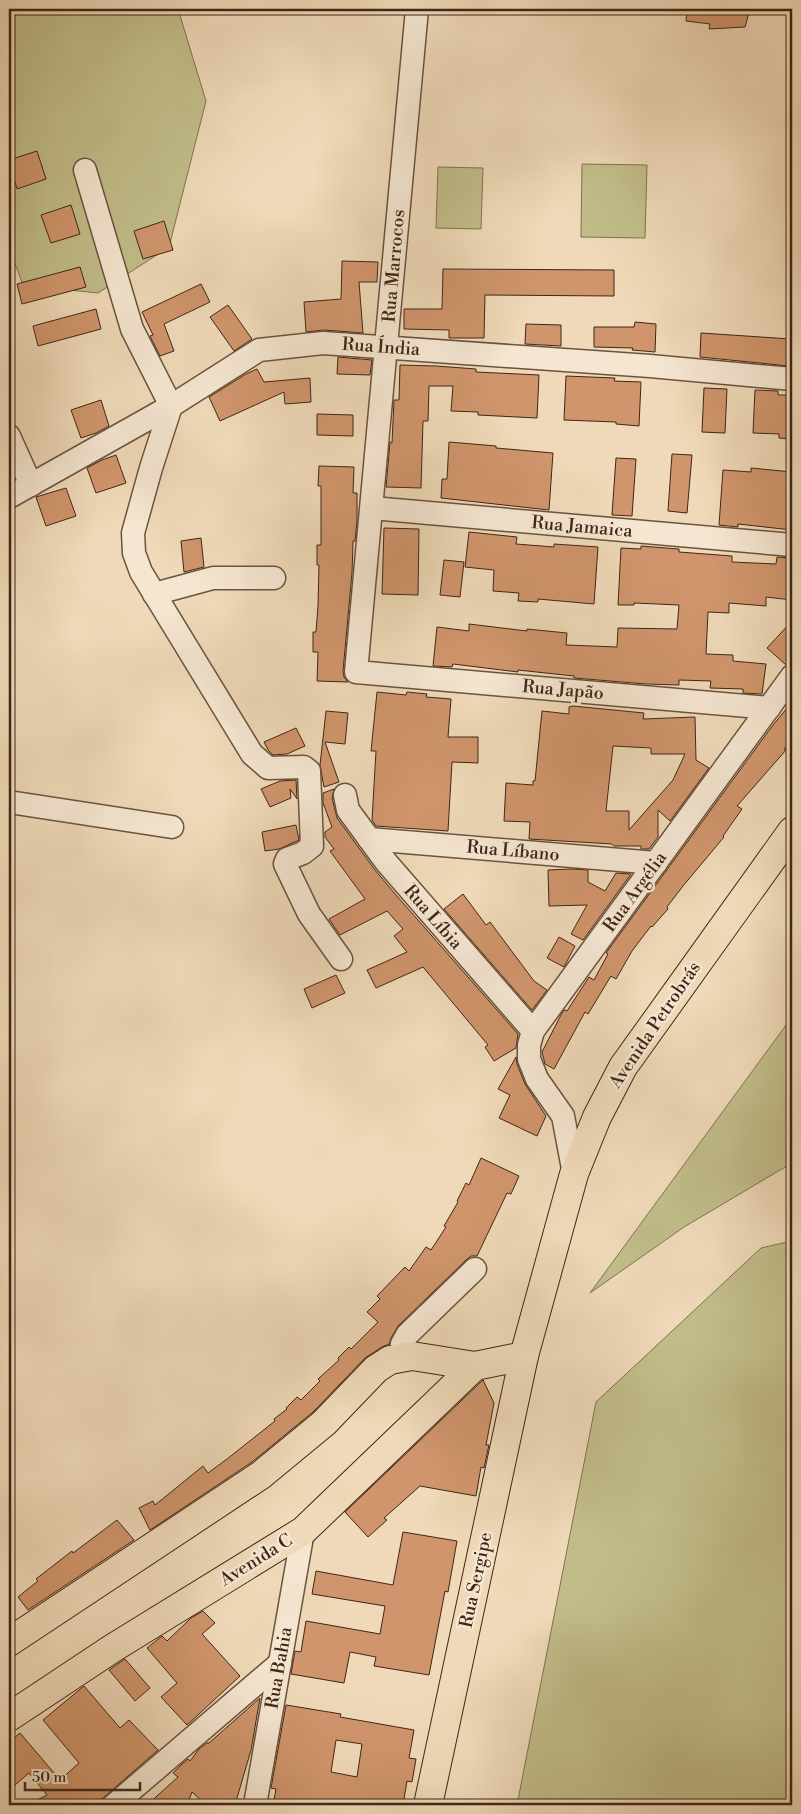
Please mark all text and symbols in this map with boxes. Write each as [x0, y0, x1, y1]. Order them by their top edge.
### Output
street label: Rua Marrocos [378, 208, 410, 324]
street label: Rua Índia [341, 333, 422, 361]
street label: Rua Jamaica [531, 511, 634, 543]
street label: Rua Japão [521, 675, 605, 705]
street label: Rua Líbano [465, 835, 561, 867]
street label: Rua Argélia [598, 846, 672, 937]
street label: Rua Líbia [399, 880, 468, 955]
street label: Avenida Petrobrás [603, 957, 706, 1094]
street label: Avenida C [215, 1529, 297, 1592]
street label: Rua Sergipe [455, 1530, 497, 1630]
street label: Rua Bahia [260, 1624, 298, 1711]
scale bar [25, 1759, 140, 1791]
text: 50 m [32, 1768, 66, 1787]

